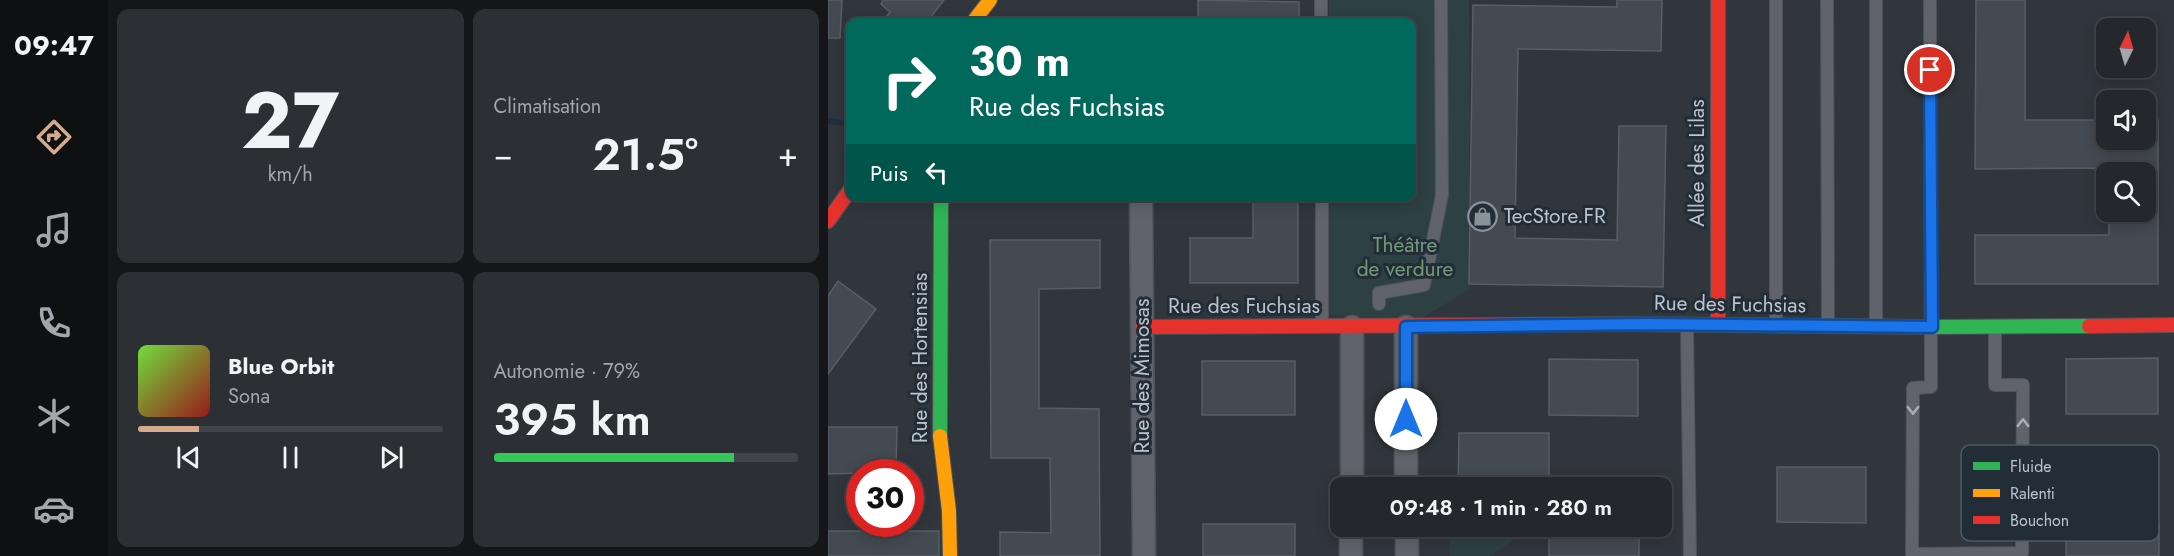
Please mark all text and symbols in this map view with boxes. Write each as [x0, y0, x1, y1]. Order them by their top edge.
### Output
north arrow [2096, 18, 2156, 78]
map controls [2096, 18, 2156, 222]
text: 09:47 [14, 26, 94, 65]
text: 30 m [969, 31, 1070, 92]
icon: right [870, 42, 948, 120]
pin [1904, 44, 1955, 95]
icon: arrive [1913, 53, 1946, 86]
text: 27 [241, 65, 339, 177]
text: Rue des Fuchsias [969, 87, 1165, 126]
button: sound [2096, 90, 2156, 150]
text: Climatisation [494, 92, 601, 121]
street label: Allée des Lilas [1682, 99, 1712, 227]
icon: directions [33, 116, 75, 158]
text: 21.5° [593, 122, 698, 187]
text: − [494, 131, 513, 178]
text: + [778, 131, 798, 178]
icon: left [920, 156, 953, 189]
text: Puis [870, 157, 908, 189]
text: km/h [268, 160, 313, 189]
button: search [2096, 162, 2156, 222]
shop icon: TecStore.FR [1467, 200, 1499, 232]
place label: TecStore.FR [1504, 201, 1606, 231]
icon: music [33, 209, 75, 251]
park label: Théâtre de verdure [1357, 230, 1454, 284]
street label: Rue des Hortensias [905, 273, 935, 443]
street label: Rue des Fuchsias [1654, 288, 1806, 320]
street label: Rue des Fuchsias [1168, 291, 1320, 321]
street label: Rue des Mimosas [1127, 299, 1157, 453]
icon: phone [33, 302, 75, 344]
text: Blue Orbit [228, 350, 334, 382]
text: Autonomie · 79% [494, 357, 640, 386]
text: Sona [228, 382, 270, 411]
text: 395 km [494, 387, 651, 452]
position arrow [1374, 387, 1438, 451]
icon: climate [33, 395, 75, 437]
one-way arrow [1907, 406, 1919, 415]
one-way arrow [2017, 419, 2029, 428]
icon: previous [172, 441, 205, 474]
icon: pause [274, 441, 307, 474]
icon: next [375, 441, 408, 474]
legend [1961, 445, 2159, 541]
text: Fluide [2010, 455, 2052, 478]
speed limit sign: 30 [846, 459, 924, 537]
text: Ralenti [2010, 482, 2055, 505]
icon: car [33, 488, 75, 530]
text: 09:48 · 1 min · 280 m [1390, 491, 1612, 523]
text: Bouchon [2010, 509, 2069, 532]

